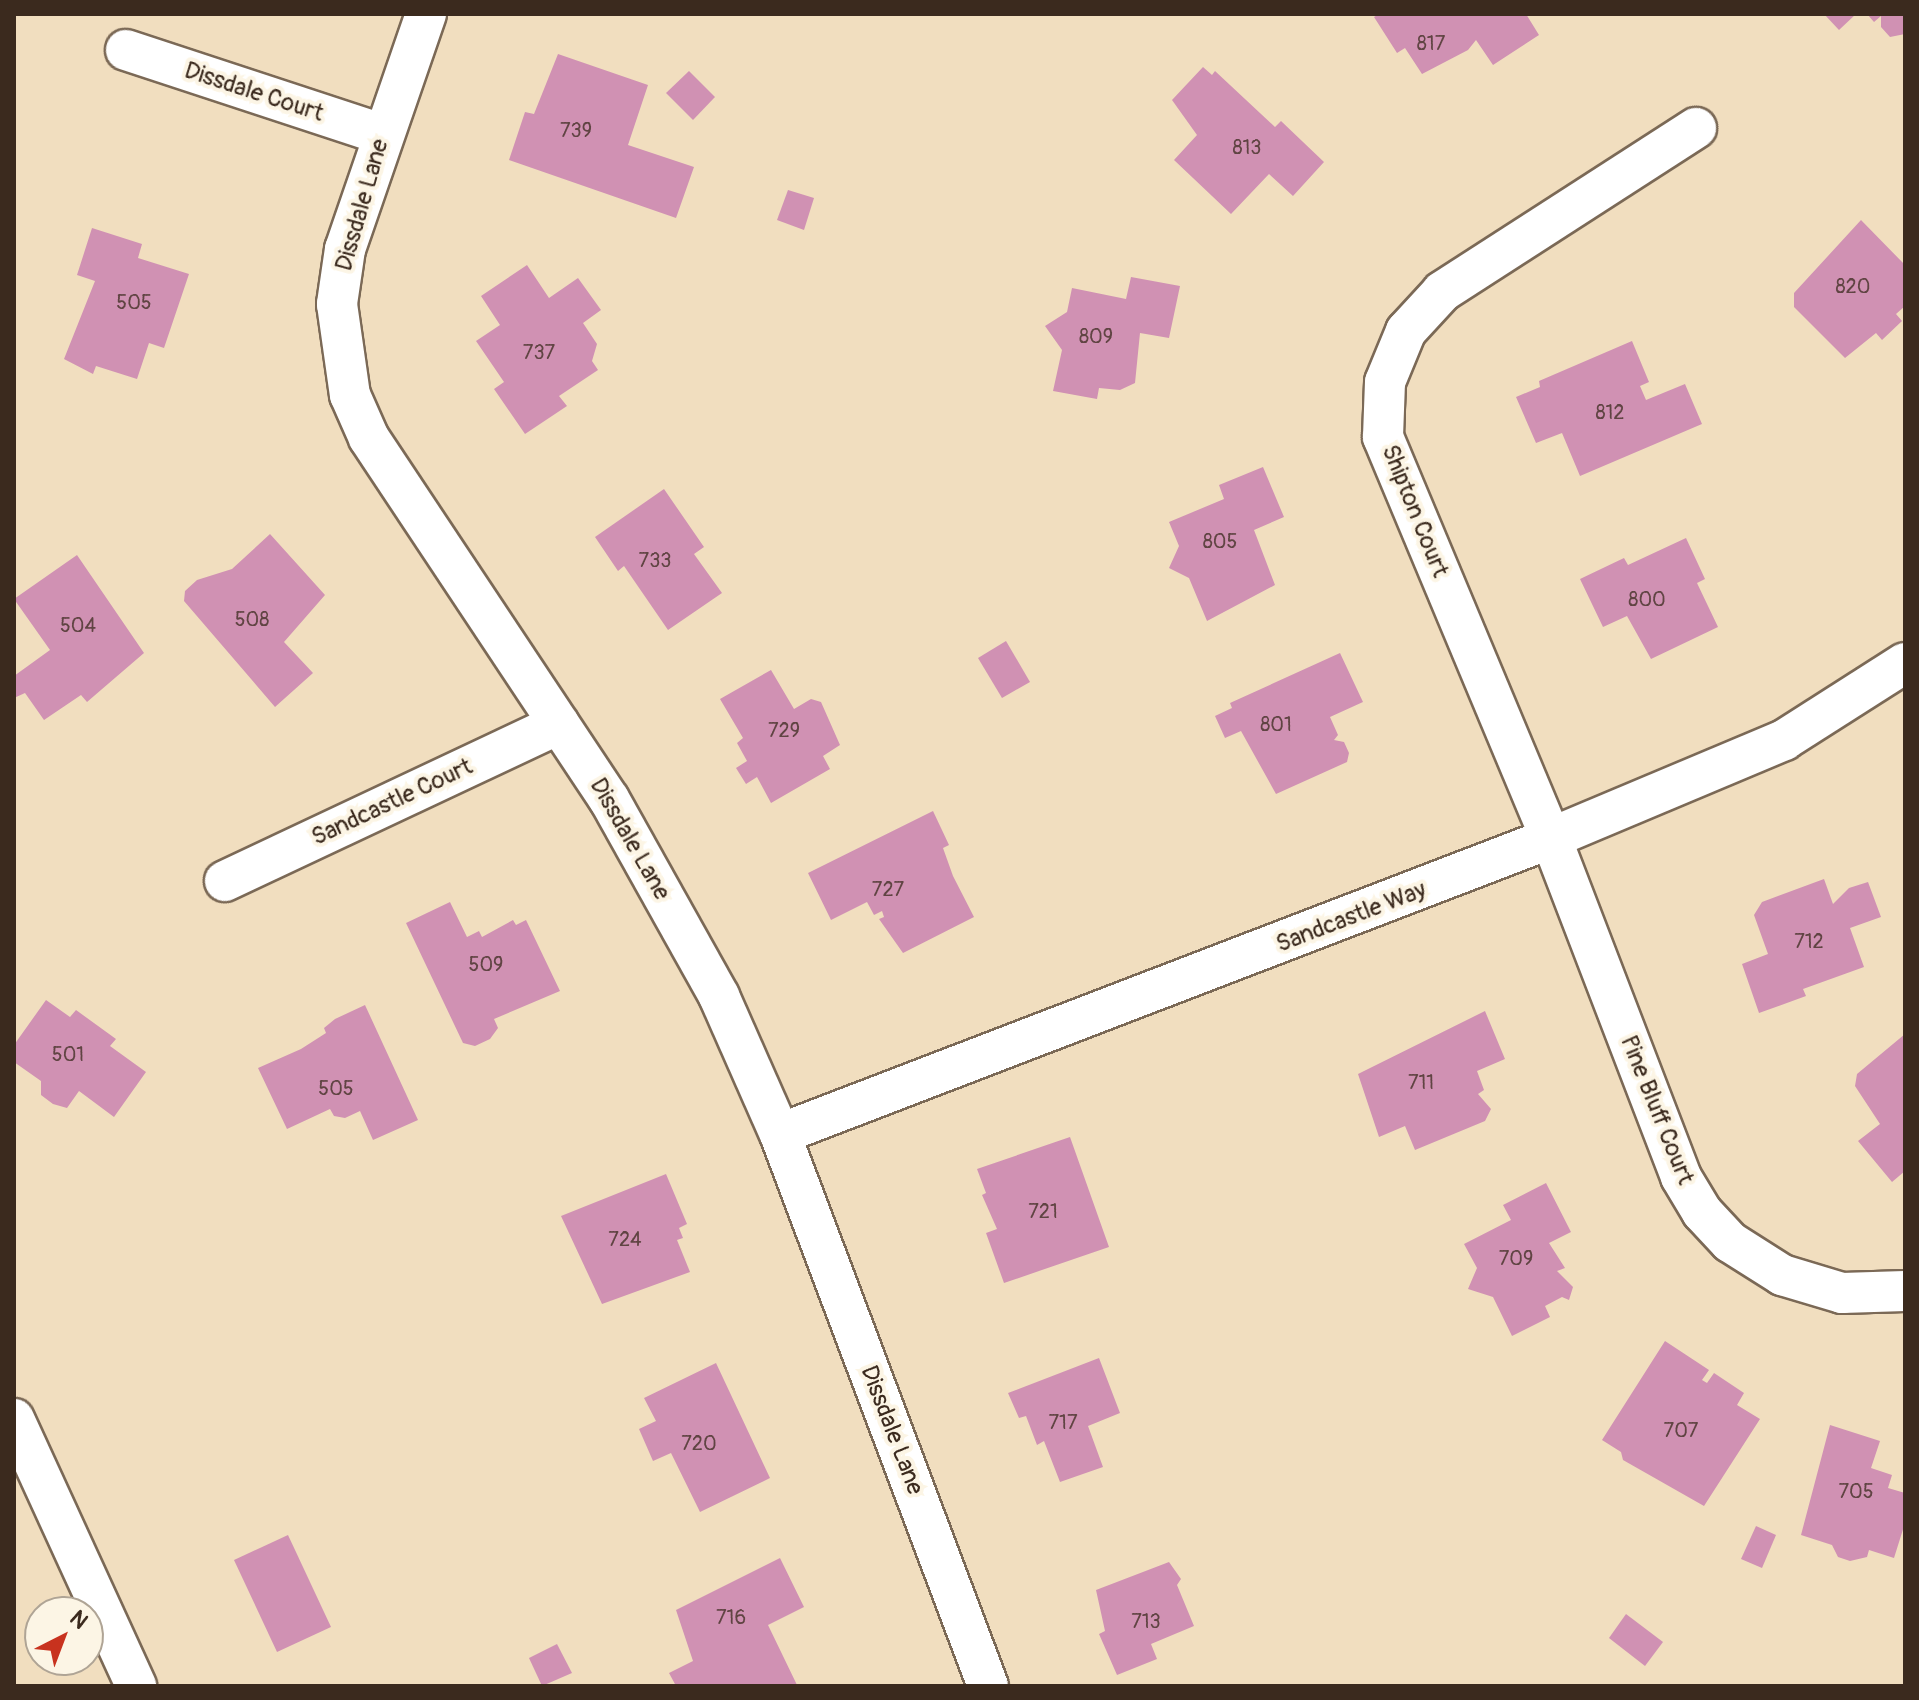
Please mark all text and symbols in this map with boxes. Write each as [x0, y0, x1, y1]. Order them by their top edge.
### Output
house number: 817 [1417, 31, 1445, 55]
street label: Dissdale Court [181, 56, 327, 128]
house number: 739 [560, 118, 592, 142]
house number: 813 [1232, 135, 1262, 159]
street label: Dissdale Lane [329, 136, 395, 274]
house number: 820 [1836, 274, 1870, 298]
house number: 505 [116, 290, 152, 314]
house number: 809 [1079, 324, 1113, 348]
house number: 737 [523, 340, 555, 364]
house number: 812 [1595, 400, 1625, 424]
street label: Shipton Court [1375, 441, 1455, 581]
house number: 805 [1203, 529, 1237, 553]
house number: 733 [639, 548, 671, 572]
house number: 800 [1628, 587, 1666, 611]
house number: 508 [235, 607, 269, 631]
house number: 504 [60, 613, 96, 637]
house number: 801 [1260, 712, 1292, 736]
house number: 729 [768, 718, 800, 742]
street label: Sandcastle Court [307, 752, 477, 852]
street label: Dissdale Lane [584, 773, 676, 905]
street label: Sandcastle Way [1272, 875, 1430, 959]
house number: 727 [872, 877, 904, 901]
house number: 712 [1794, 929, 1824, 953]
house number: 509 [469, 952, 503, 976]
street label: Pine Bluff Court [1614, 1031, 1700, 1189]
house number: 501 [52, 1042, 84, 1066]
house number: 711 [1408, 1070, 1434, 1094]
house number: 505 [318, 1076, 354, 1100]
house number: 721 [1028, 1199, 1058, 1223]
house number: 724 [608, 1227, 642, 1251]
house number: 709 [1499, 1246, 1533, 1270]
street label: Dissdale Lane [854, 1361, 930, 1499]
house number: 717 [1049, 1410, 1077, 1434]
house number: 707 [1664, 1418, 1698, 1442]
house number: 720 [681, 1431, 717, 1455]
house number: 705 [1838, 1479, 1874, 1503]
north arrow [24, 1596, 104, 1676]
text: N [64, 1604, 94, 1635]
house number: 716 [716, 1605, 746, 1629]
house number: 713 [1131, 1609, 1161, 1633]

